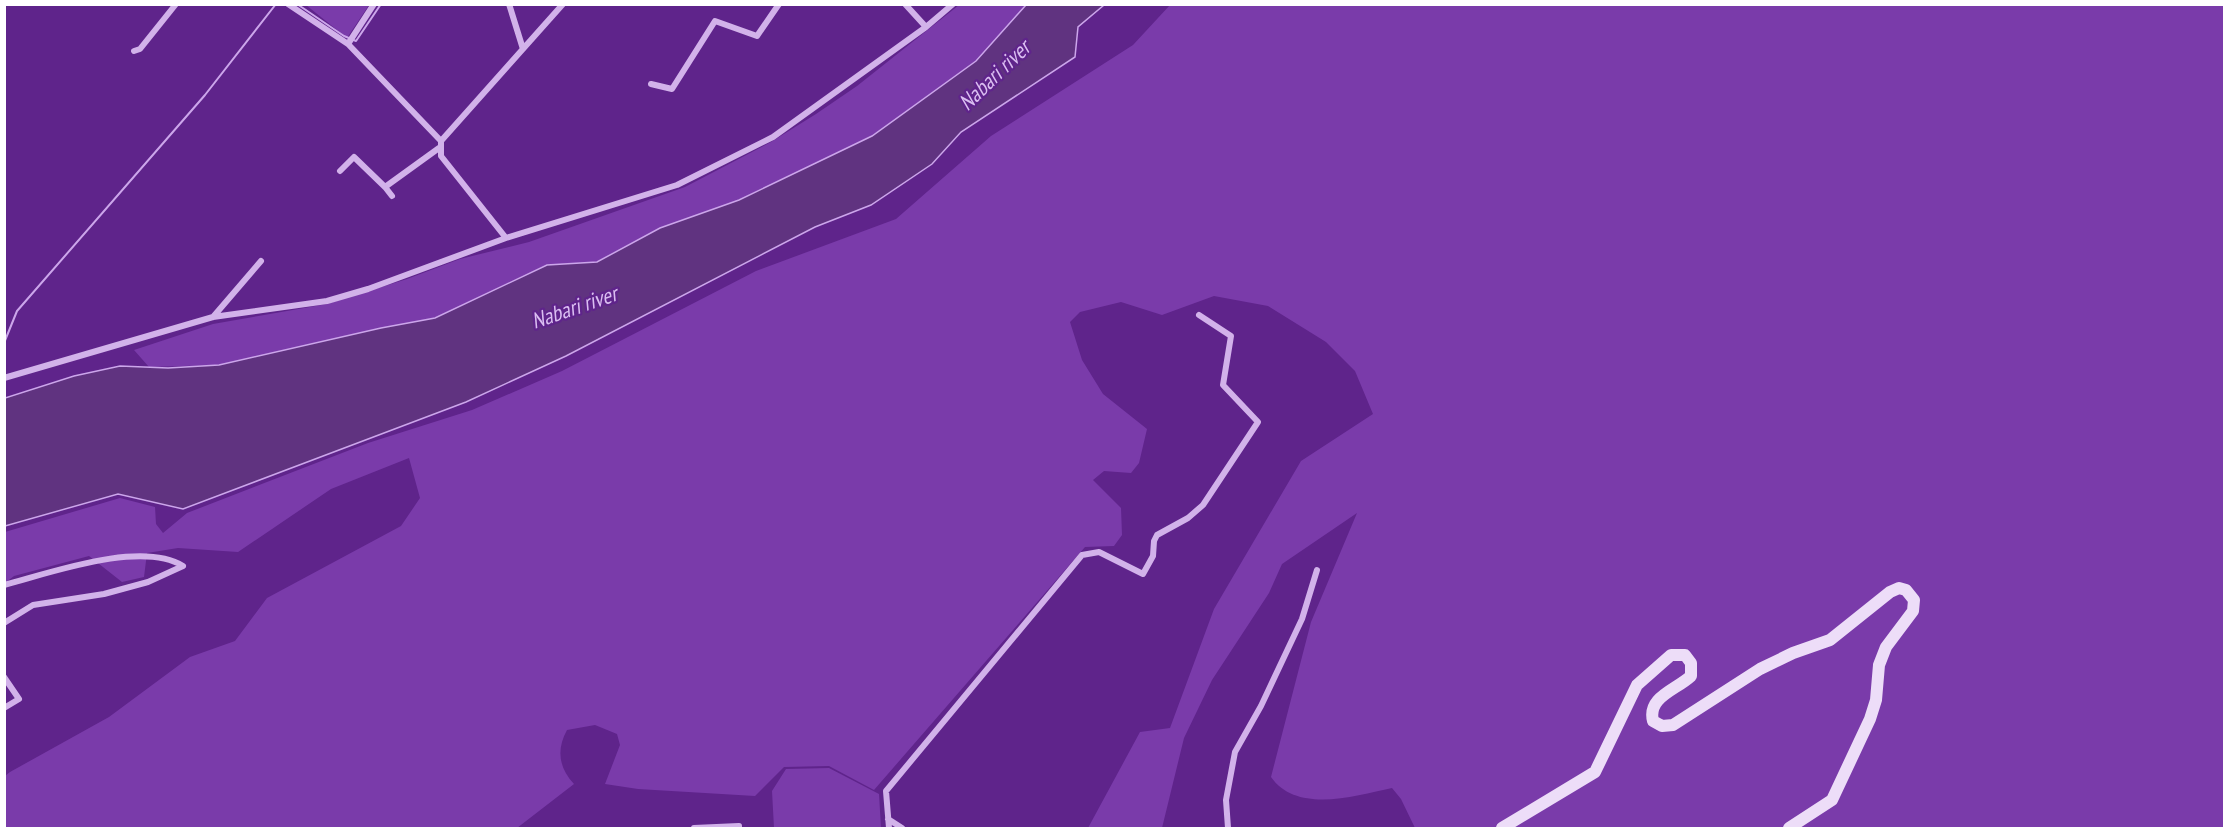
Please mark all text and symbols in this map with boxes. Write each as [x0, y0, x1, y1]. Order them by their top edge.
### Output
water label: Nabari river [952, 32, 1038, 116]
water label: Nabari river [527, 278, 623, 335]

